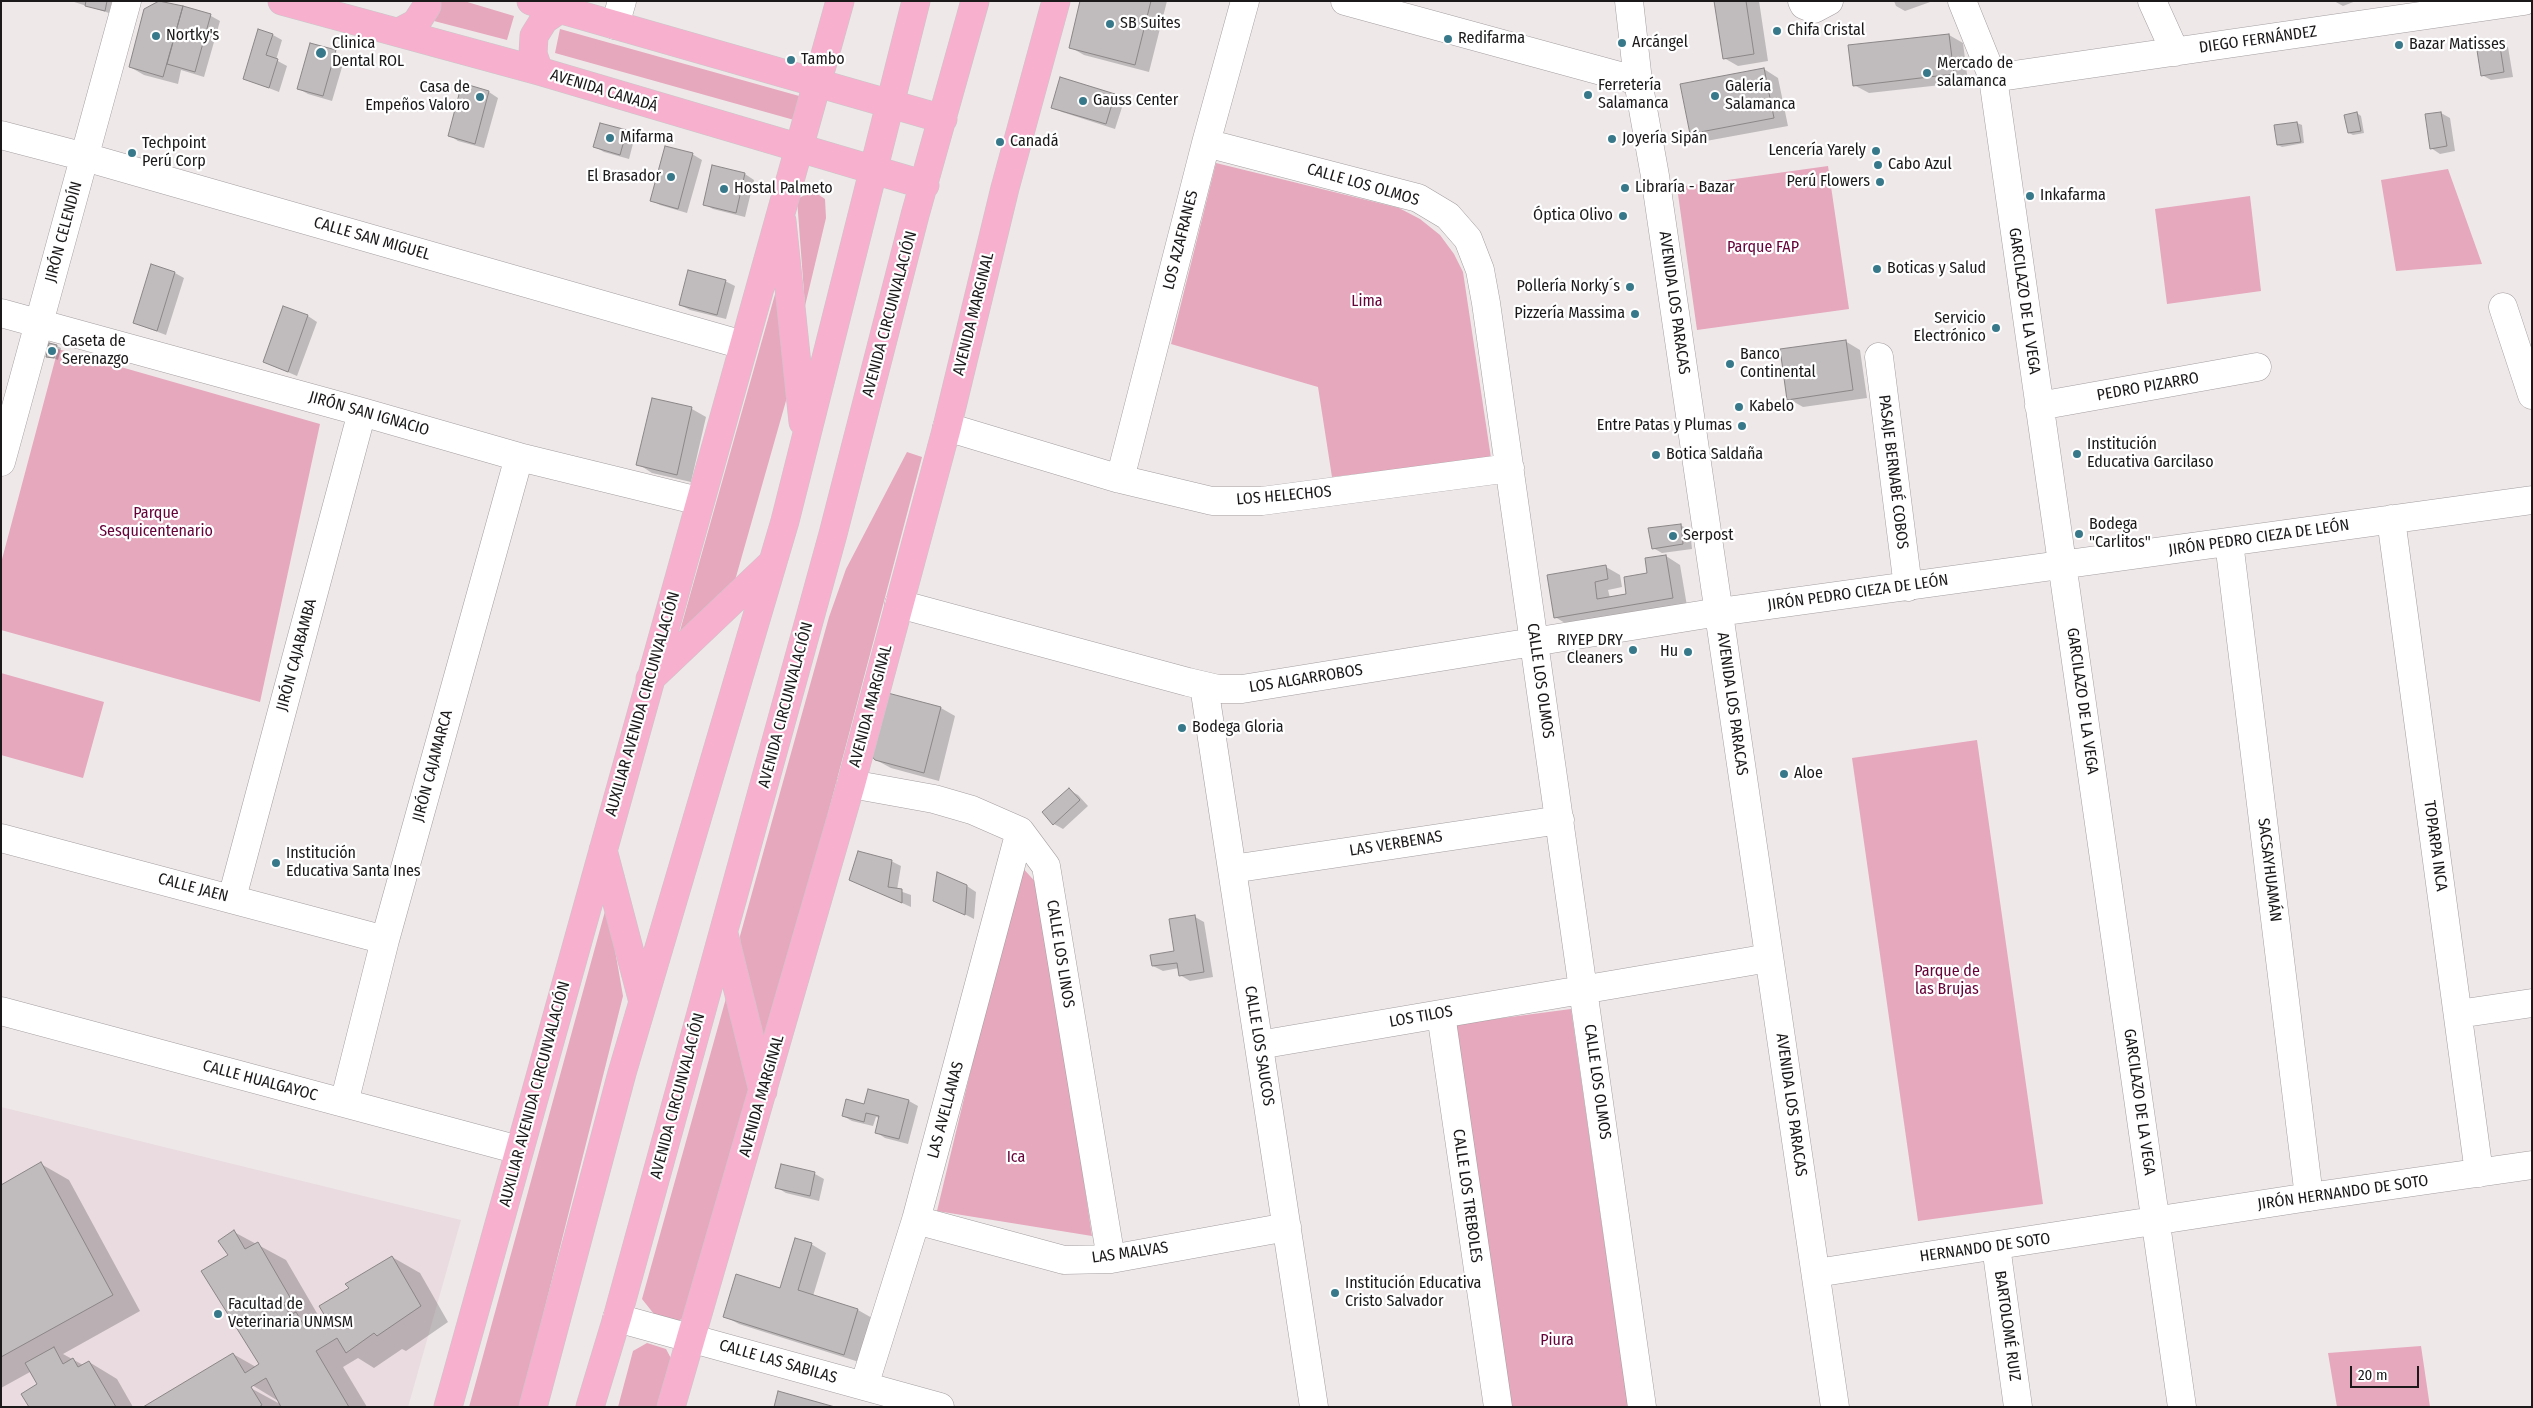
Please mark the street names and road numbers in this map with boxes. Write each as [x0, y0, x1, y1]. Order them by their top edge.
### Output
street label: DIEGO FERNÁNDEZ [2198, 22, 2318, 58]
street label: AVENIDA CANADÁ [548, 66, 660, 116]
street label: CALLE LOS OLMOS [1304, 160, 1422, 210]
street label: JIRÓN CELENDÍN [41, 179, 87, 285]
street label: LOS AZAFRANES [1159, 188, 1203, 292]
street label: CALLE SAN MIGUEL [311, 213, 433, 265]
street label: GARCILAZO DE LA VEGA [2004, 226, 2044, 376]
street label: AVENIDA CIRCUNVALACIÓN [859, 229, 921, 399]
street label: AVENIDA LOS PARACAS [1654, 230, 1694, 376]
street label: AVENIDA MARGINAL [949, 251, 999, 377]
street label: PEDRO PIZARRO [2095, 369, 2201, 405]
street label: JIRÓN SAN IGNACIO [307, 388, 431, 440]
street label: PASAJE BERNABÉ COBOS [1874, 394, 1912, 550]
street label: LOS HELECHOS [1236, 482, 1332, 510]
street label: JIRÓN PEDRO CIEZA DE LEÓN [2167, 516, 2351, 560]
street label: JIRÓN PEDRO CIEZA DE LEÓN [1766, 571, 1950, 615]
street label: AUXILIAR AVENIDA CIRCUNVALACIÓN [602, 590, 684, 818]
street label: JIRÓN CAJABAMBA [273, 597, 321, 713]
street label: AVENIDA CIRCUNVALACIÓN [755, 620, 817, 790]
street label: CALLE LOS OLMOS [1522, 622, 1558, 740]
street label: GARCILAZO DE LA VEGA [2062, 626, 2102, 776]
street label: AVENIDA LOS PARACAS [1712, 631, 1752, 777]
street label: AVENIDA MARGINAL [845, 643, 897, 769]
street label: LOS ALGARROBOS [1248, 661, 1364, 697]
street label: JIRÓN CAJAMARCA [409, 708, 457, 824]
street label: TOPARPA INCA [2419, 799, 2451, 893]
street label: SACSAYHUAMÁN [2253, 817, 2285, 923]
street label: LAS VERBENAS [1348, 827, 1444, 861]
street label: CALLE JAEN [156, 869, 230, 907]
street label: CALLE LOS LINOS [1042, 899, 1078, 1009]
street label: AUXILIAR AVENIDA CIRCUNVALACIÓN [496, 979, 574, 1209]
street label: CALLE LOS SAUCOS [1240, 985, 1278, 1107]
street label: LOS TILOS [1388, 1002, 1454, 1032]
street label: AVENIDA CIRCUNVALACIÓN [647, 1011, 709, 1181]
street label: CALLE LOS OLMOS [1579, 1023, 1615, 1141]
street label: GARCILAZO DE LA VEGA [2119, 1027, 2159, 1177]
street label: AVENIDA LOS PARACAS [1771, 1032, 1811, 1178]
street label: AVENIDA MARGINAL [735, 1033, 789, 1159]
street label: CALLE HUALGAYOC [200, 1056, 320, 1106]
street label: LAS AVELLANAS [924, 1059, 968, 1161]
street label: CALLE LOS TREBOLES [1448, 1128, 1486, 1264]
street label: JIRÓN HERNANDO DE SOTO [2256, 1171, 2430, 1215]
street label: HERNANDO DE SOTO [1918, 1229, 2052, 1267]
street label: LAS MALVAS [1090, 1238, 1170, 1268]
street label: BARTOLOMÉ RUIZ [1990, 1270, 2024, 1382]
street label: CALLE LAS SABILAS [717, 1336, 839, 1388]

